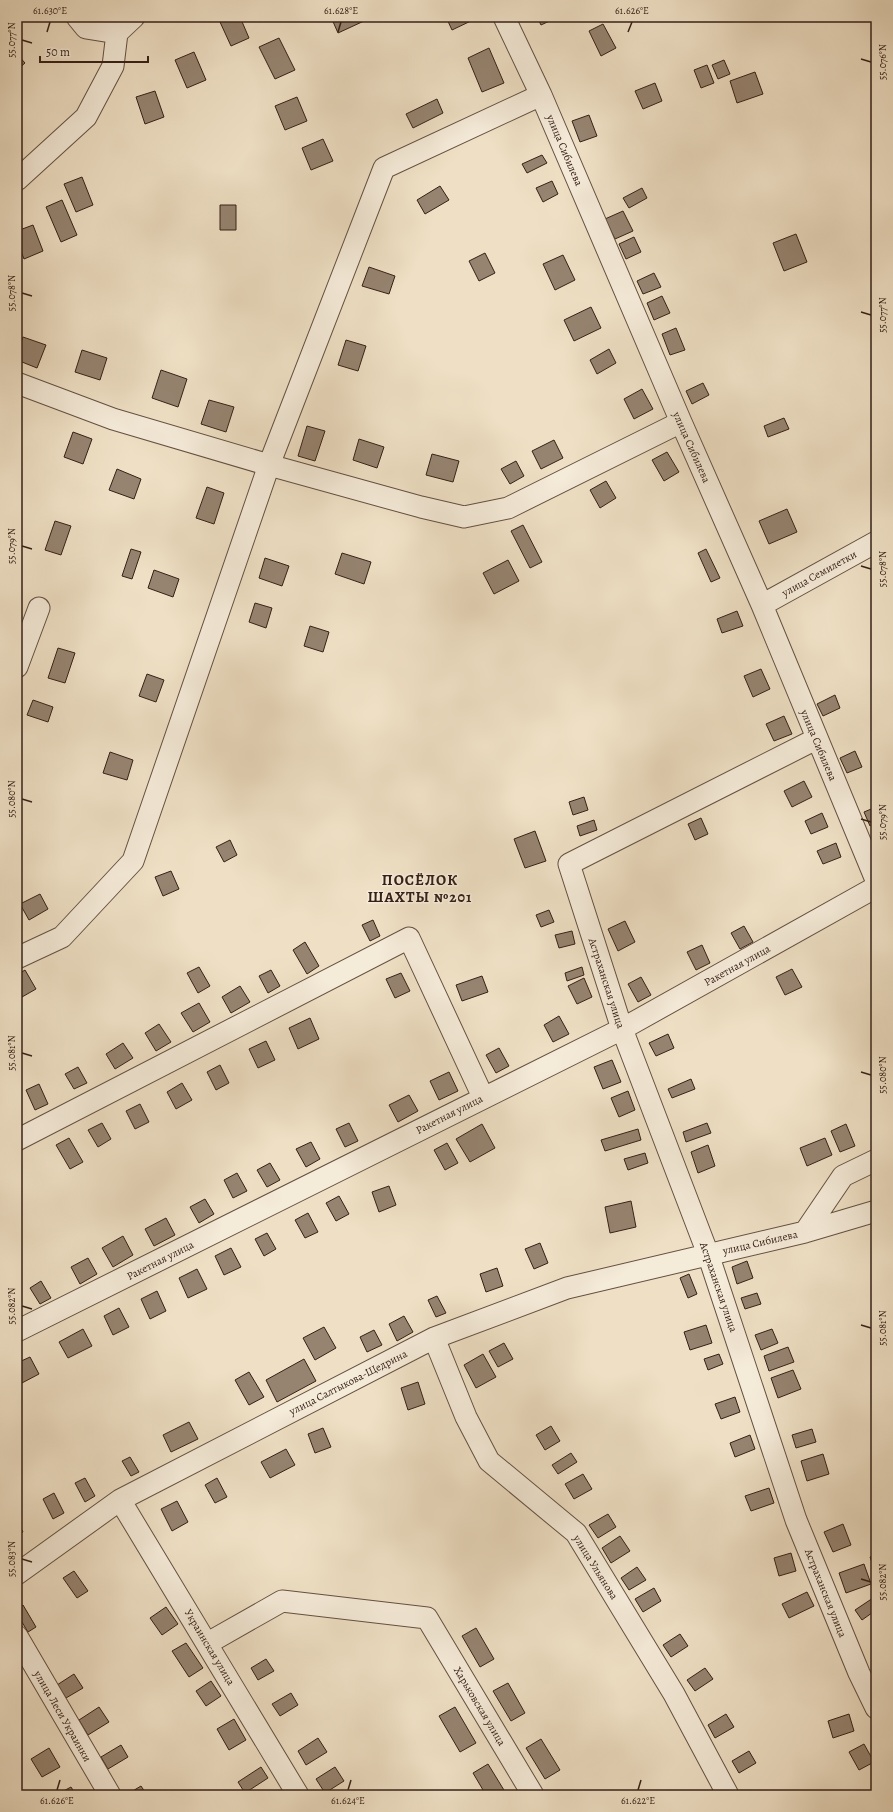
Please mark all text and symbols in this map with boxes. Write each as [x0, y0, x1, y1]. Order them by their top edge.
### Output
text: 61.630°E [33, 4, 67, 17]
text: 61.628°E [324, 4, 358, 17]
text: 61.626°E [615, 4, 649, 17]
text: 55.077°N [5, 22, 18, 58]
scale bar [40, 38, 148, 64]
text: 50 m [46, 44, 70, 60]
text: 55.076°N [876, 44, 889, 80]
street label: улица Сибилева [542, 111, 587, 189]
text: 55.078°N [5, 275, 18, 311]
text: 55.077°N [876, 297, 889, 333]
street label: улица Сибилева [669, 408, 714, 486]
text: 55.079°N [5, 528, 18, 564]
street label: улица Семилетки [778, 547, 859, 601]
text: 55.078°N [876, 551, 889, 587]
street label: улица Сибилева [796, 706, 841, 784]
text: 55.080°N [5, 780, 18, 818]
text: 55.079°N [876, 804, 889, 840]
district label: ПОСЁЛОК ШАХТЫ №201 [368, 870, 472, 907]
street label: Астраханская улица [585, 935, 629, 1031]
street label: Ракетная улица [702, 941, 774, 990]
text: 55.081°N [5, 1035, 18, 1071]
text: 55.080°N [876, 1056, 889, 1094]
street label: Ракетная улица [413, 1091, 486, 1138]
street label: улица Сибилева [720, 1226, 800, 1259]
street label: Ракетная улица [124, 1237, 197, 1284]
street label: Астраханская улица [696, 1239, 741, 1335]
text: 55.082°N [5, 1288, 18, 1324]
text: 55.081°N [876, 1310, 889, 1346]
street label: улица Салтыкова-Щедрина [286, 1346, 411, 1419]
street label: улица Ульянова [569, 1531, 622, 1603]
text: 55.083°N [5, 1541, 18, 1577]
street label: Астраханская улица [801, 1546, 851, 1641]
text: 55.082°N [876, 1564, 889, 1600]
street label: Украинская улица [181, 1606, 239, 1689]
street label: Харьковская улица [450, 1664, 510, 1749]
street label: улица Леси Украинки [30, 1667, 95, 1765]
text: 61.626°E [40, 1794, 74, 1807]
text: 61.624°E [331, 1794, 365, 1807]
text: 61.622°E [621, 1794, 655, 1807]

